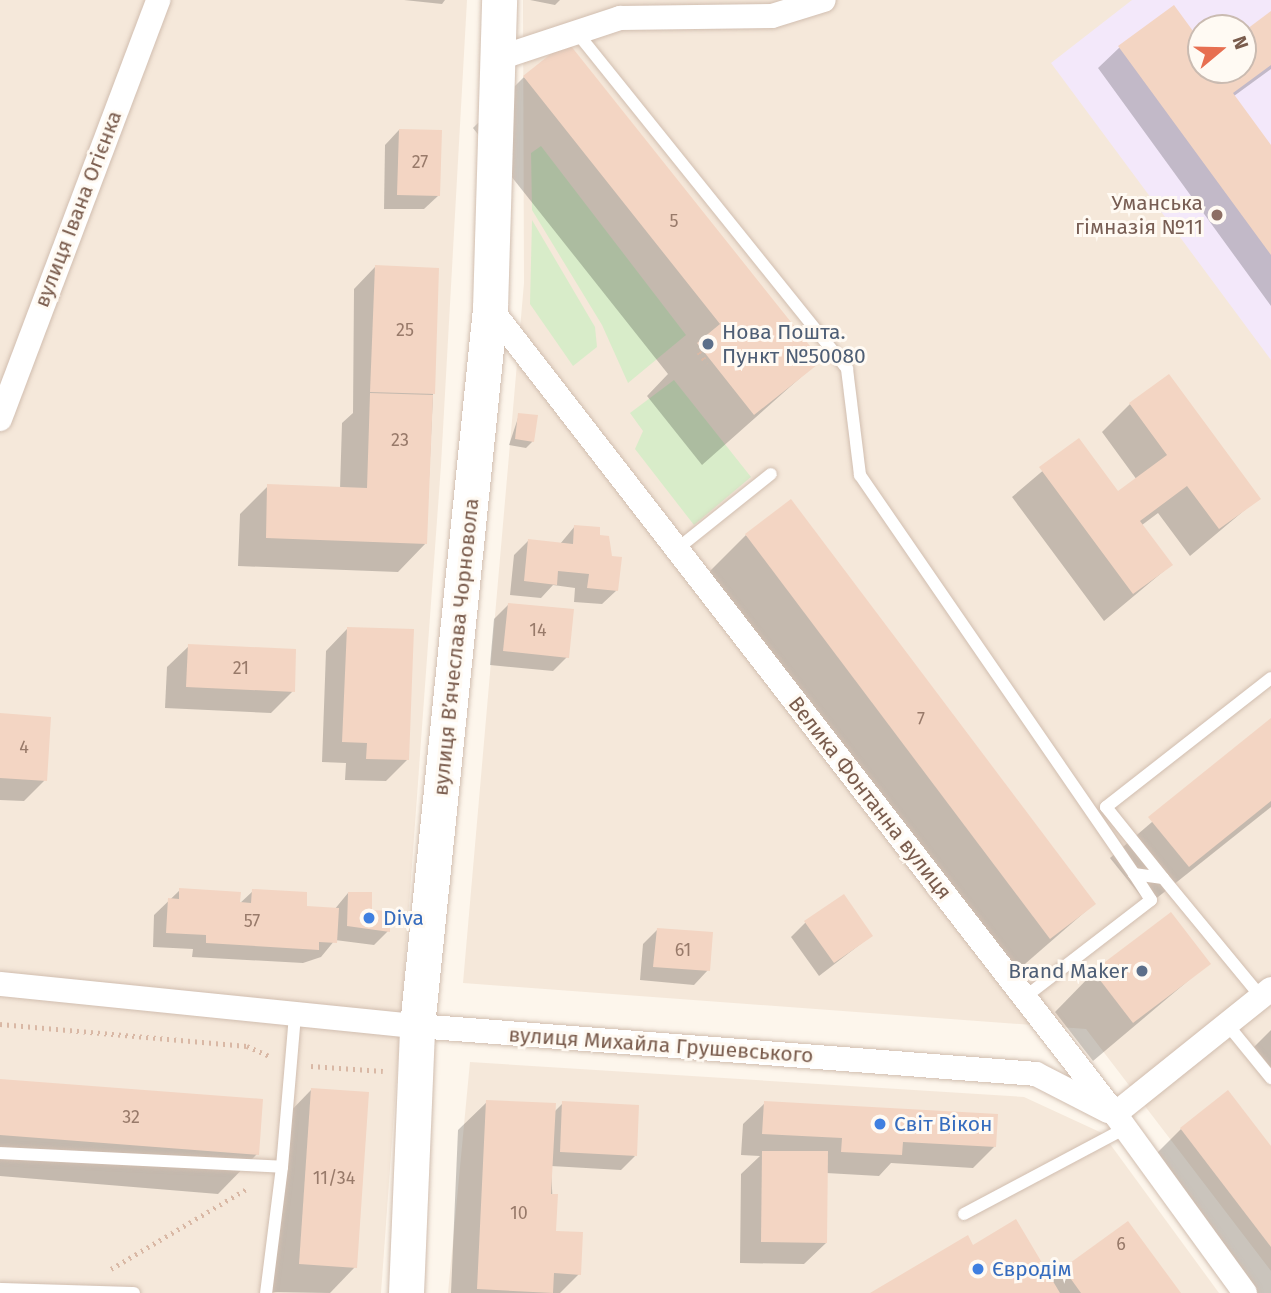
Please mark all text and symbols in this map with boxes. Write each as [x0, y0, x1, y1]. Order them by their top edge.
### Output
north arrow [1187, 14, 1257, 84]
text: N [1228, 33, 1253, 52]
street label: вулиця Івана Огієнка [29, 107, 127, 311]
house number: 27 [412, 151, 428, 173]
place label: Уманська гімназія №11 [1075, 190, 1203, 240]
marker: Уманська гімназія №11 [1209, 207, 1225, 223]
house number: 5 [669, 210, 679, 232]
house number: 25 [396, 319, 414, 341]
place label: Нова Пошта. Пункт №50080 [722, 319, 866, 369]
marker: Нова Пошта. Пункт №50080 [700, 336, 716, 352]
house number: 23 [391, 429, 409, 451]
street label: вулиця В’ячеслава Чорновола [428, 497, 484, 797]
house number: 14 [529, 619, 547, 641]
house number: 21 [233, 657, 249, 679]
street label: Велика Фонтанна вулиця [783, 692, 957, 904]
house number: 7 [917, 708, 925, 730]
house number: 4 [19, 736, 29, 758]
place label: Diva [383, 905, 424, 931]
house number: 57 [244, 910, 260, 932]
marker: Diva [361, 910, 377, 926]
house number: 61 [675, 939, 691, 961]
place label: Brand Maker [1008, 958, 1128, 984]
marker: Brand Maker [1134, 963, 1150, 979]
street label: вулиця Михайла Грушевського [508, 1022, 814, 1068]
house number: 32 [122, 1106, 140, 1128]
place label: Світ Вікон [894, 1111, 992, 1137]
marker: Світ Вікон [872, 1116, 888, 1132]
house number: 11/34 [313, 1167, 355, 1189]
house number: 10 [510, 1202, 528, 1224]
house number: 6 [1116, 1233, 1126, 1255]
place label: Євродім [992, 1256, 1072, 1282]
marker: Євродім [970, 1261, 986, 1277]

